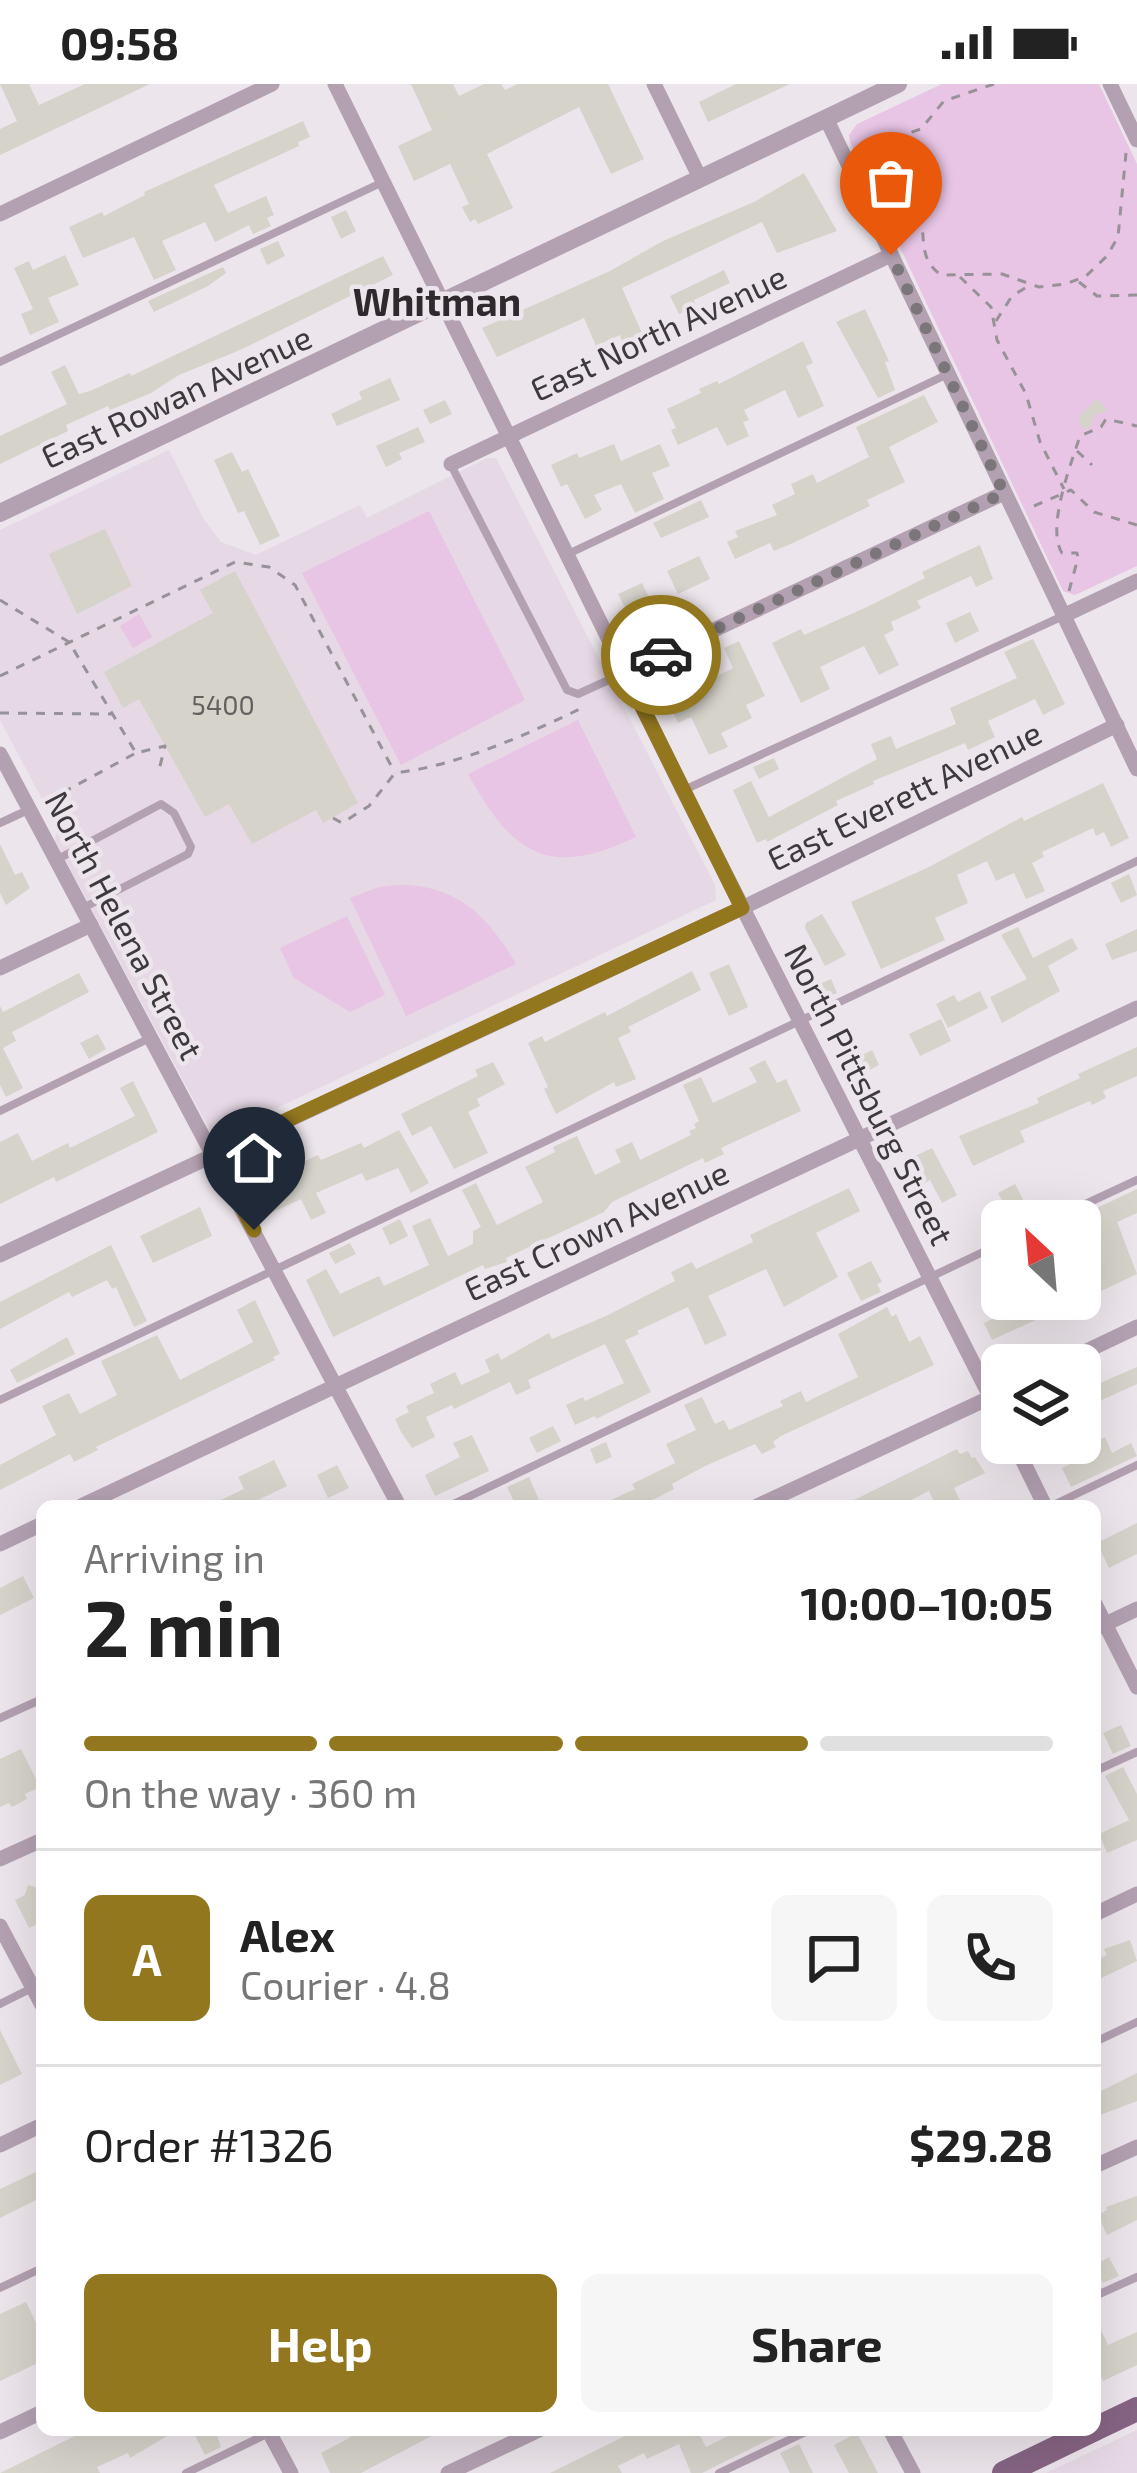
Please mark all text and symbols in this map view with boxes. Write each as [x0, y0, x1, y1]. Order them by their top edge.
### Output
text: 09:58 [60, 15, 179, 69]
pin [840, 132, 942, 255]
icon: bag [858, 150, 924, 216]
street label: East North Avenue [524, 255, 792, 409]
district label: Whitman [353, 277, 521, 324]
street label: East Rowan Avenue [34, 316, 318, 476]
courier [601, 595, 721, 715]
icon: car [628, 622, 694, 688]
house number: 5400 [191, 688, 255, 720]
street label: East Everett Avenue [761, 711, 1047, 879]
street label: North Helena Street [37, 784, 213, 1066]
street label: North Pittsburg Street [777, 937, 963, 1251]
pin [203, 1107, 305, 1230]
icon: home [221, 1125, 287, 1191]
street label: East Crown Avenue [457, 1151, 735, 1309]
north arrow [981, 1200, 1101, 1320]
map controls [981, 1200, 1101, 1464]
button: layers [981, 1344, 1101, 1464]
text: Arriving in [84, 1534, 265, 1581]
text: 10:00–10:05 [800, 1575, 1053, 1629]
text: 2 min [84, 1579, 283, 1673]
text: On the way · 360 m [84, 1769, 417, 1816]
button: chat [771, 1895, 897, 2021]
button: phone [927, 1895, 1053, 2021]
text: Alex [240, 1907, 335, 1961]
text: A [132, 1931, 162, 1985]
text: Courier · 4.8 [240, 1961, 451, 2008]
text: Order #1326 [84, 2117, 334, 2171]
text: $29.28 [909, 2117, 1053, 2171]
button: Help [84, 2274, 557, 2412]
button: Share [581, 2274, 1053, 2412]

